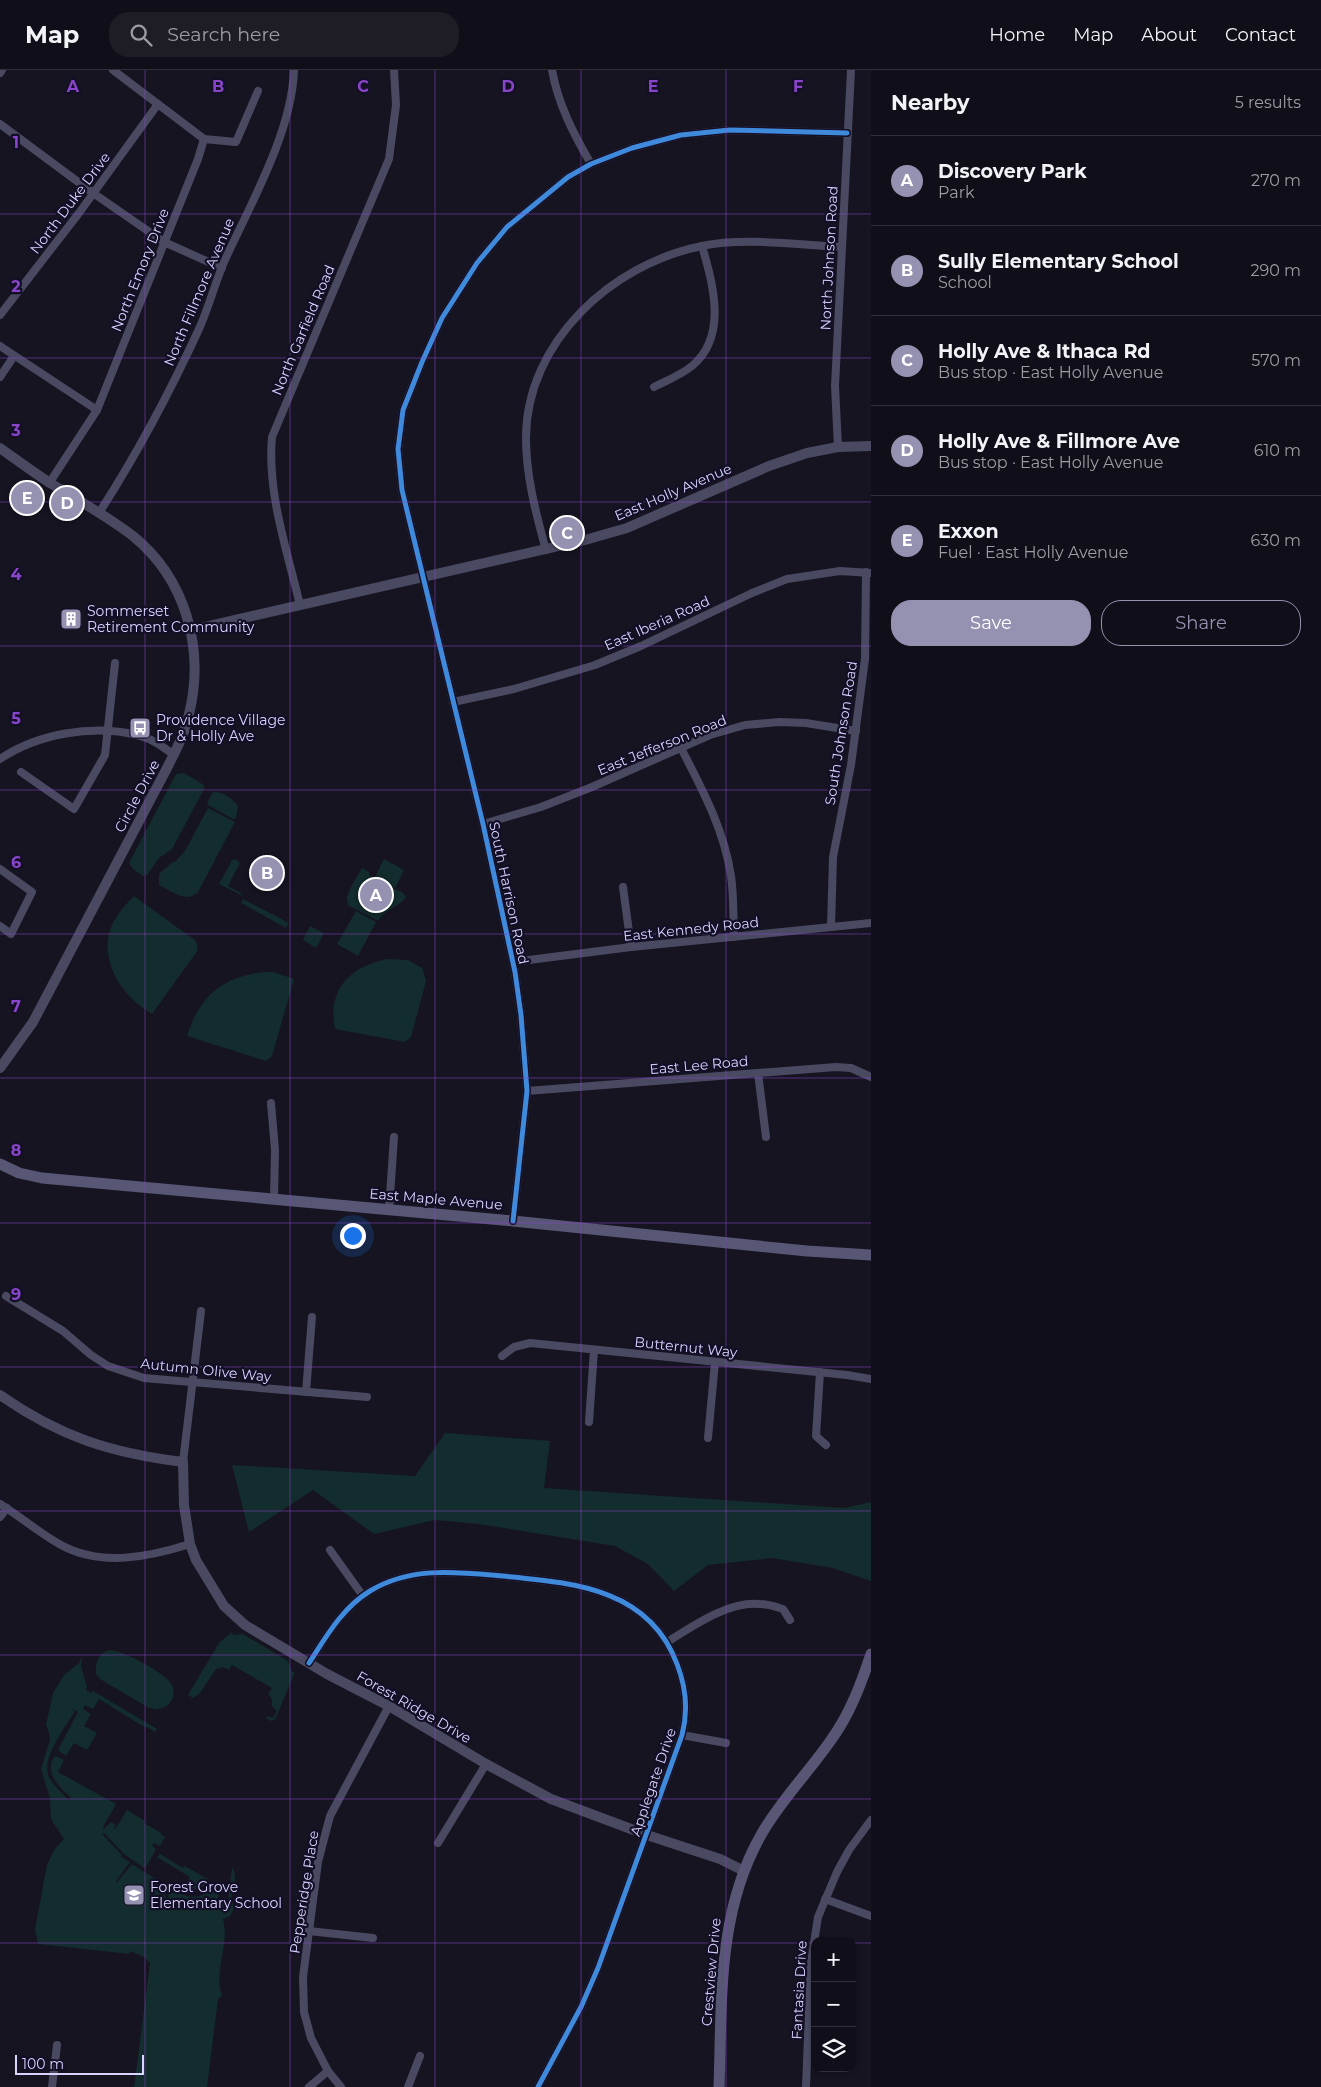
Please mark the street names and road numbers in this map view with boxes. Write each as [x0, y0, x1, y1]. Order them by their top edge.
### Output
street label: North Duke Drive [26, 149, 114, 257]
street label: North Johnson Road [816, 185, 842, 331]
street label: North Emory Drive [107, 206, 173, 334]
street label: North Fillmore Avenue [160, 215, 238, 369]
street label: North Garfield Road [267, 262, 339, 398]
street label: East Holly Avenue [612, 459, 734, 525]
street label: East Iberia Road [601, 592, 713, 654]
street label: South Johnson Road [821, 660, 861, 806]
street label: East Jefferson Road [595, 711, 729, 779]
street label: Circle Drive [110, 757, 164, 835]
street label: South Harrison Road [485, 820, 533, 966]
street label: East Kennedy Road [622, 913, 760, 945]
street label: East Lee Road [649, 1052, 749, 1078]
street label: East Maple Avenue [369, 1184, 503, 1214]
street label: Butternut Way [634, 1333, 739, 1361]
street label: Autumn Olive Way [140, 1354, 273, 1386]
street label: Forest Ridge Drive [354, 1667, 474, 1747]
street label: Applegate Drive [626, 1726, 680, 1838]
street label: Pepperidge Place [285, 1829, 323, 1955]
street label: Crestview Drive [697, 1917, 725, 2027]
street label: Fantasia Drive [787, 1940, 811, 2040]

